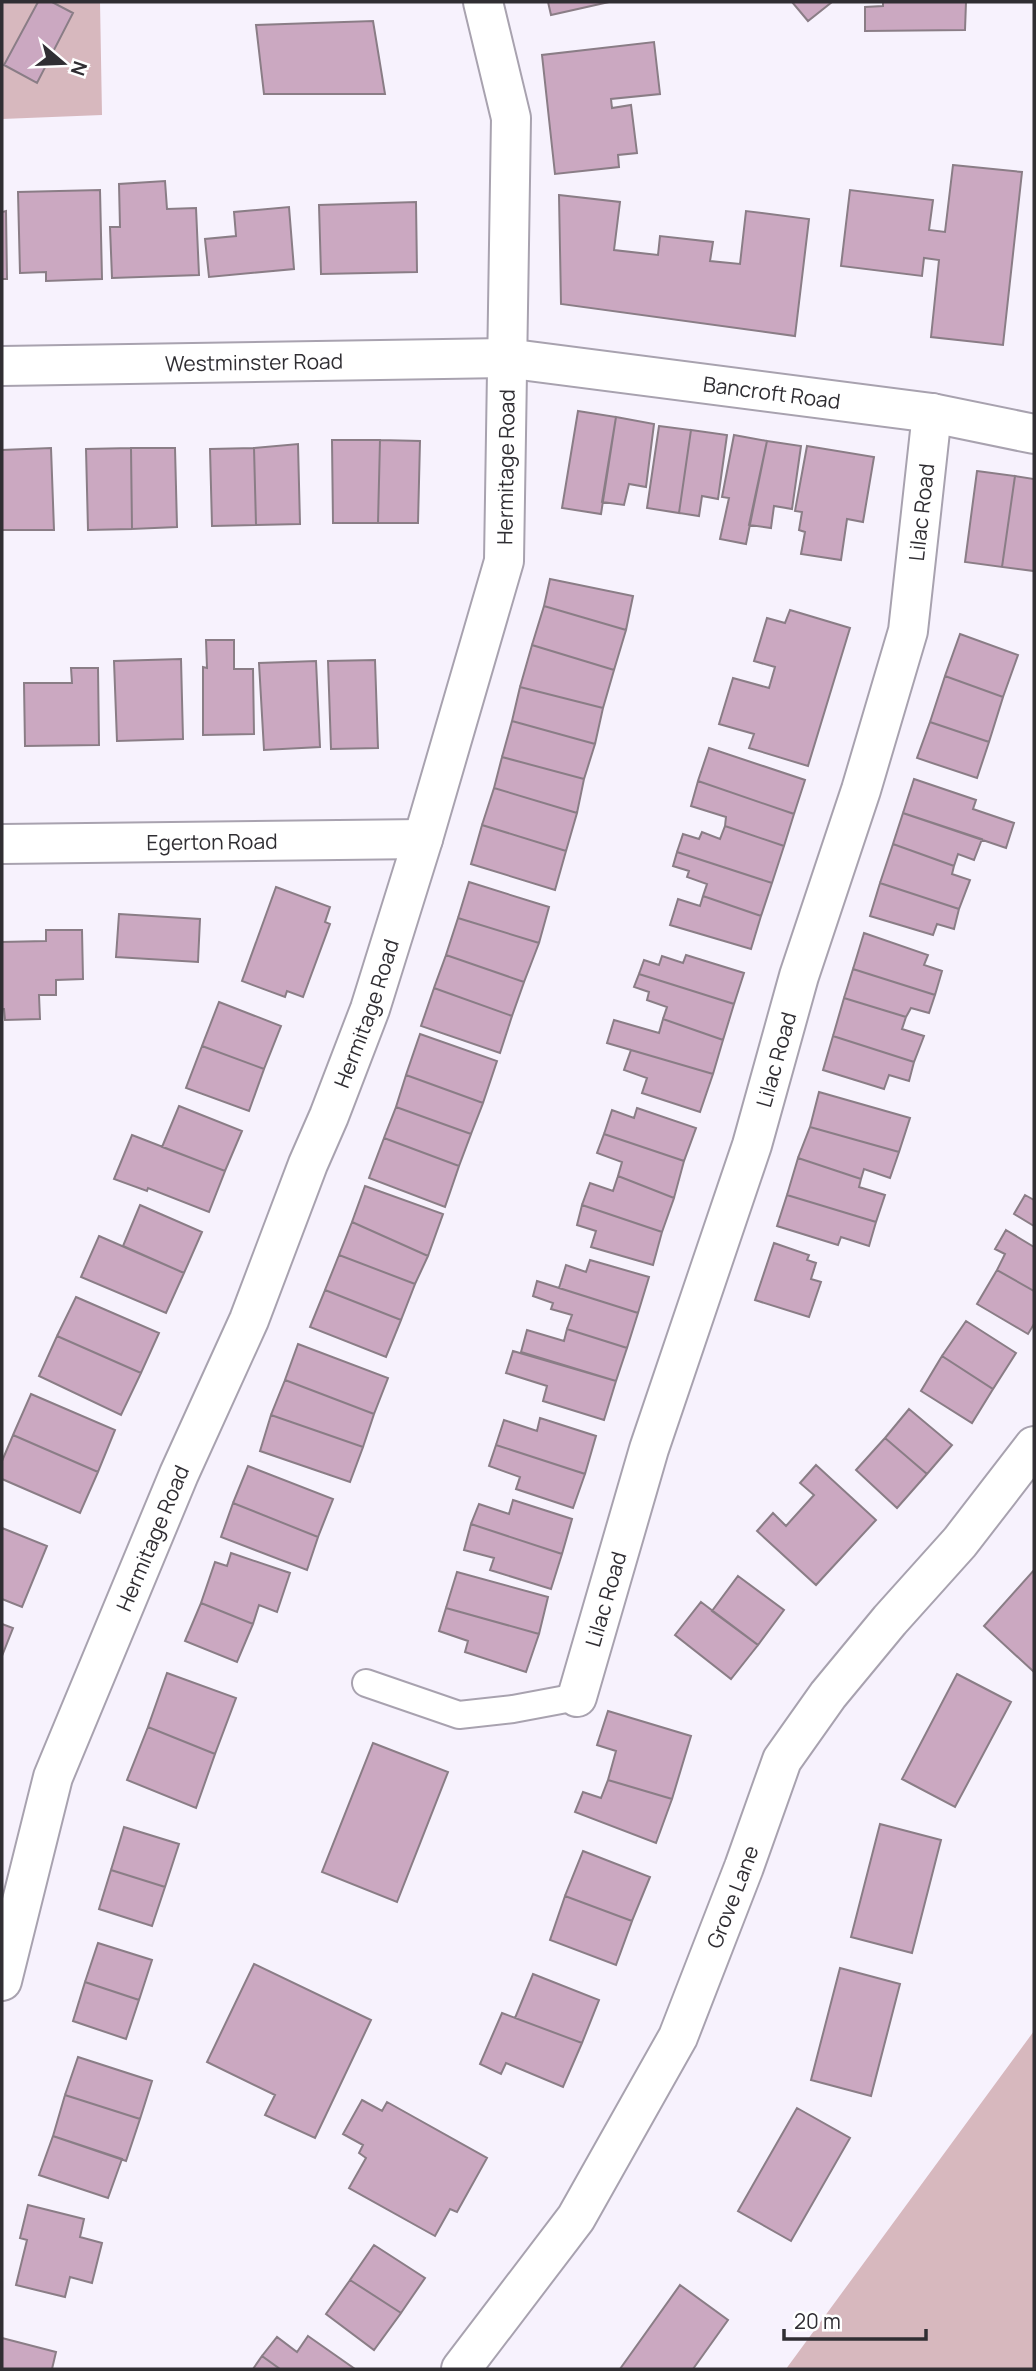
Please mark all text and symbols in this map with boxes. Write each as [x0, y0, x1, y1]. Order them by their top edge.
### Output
north arrow [28, 28, 98, 98]
text: N [65, 58, 94, 79]
street label: Westminster Road [165, 347, 343, 377]
street label: Bancroft Road [701, 370, 842, 415]
street label: Hermitage Road [490, 389, 521, 545]
street label: Lilac Road [902, 462, 940, 562]
street label: Egerton Road [146, 827, 278, 856]
street label: Hermitage Road [327, 936, 405, 1092]
street label: Lilac Road [749, 1009, 802, 1110]
street label: Hermitage Road [110, 1461, 195, 1615]
street label: Lilac Road [578, 1548, 633, 1650]
street label: Grove Lane [700, 1842, 765, 1952]
scale bar [784, 2298, 926, 2342]
text: 20 m [794, 2307, 841, 2335]

